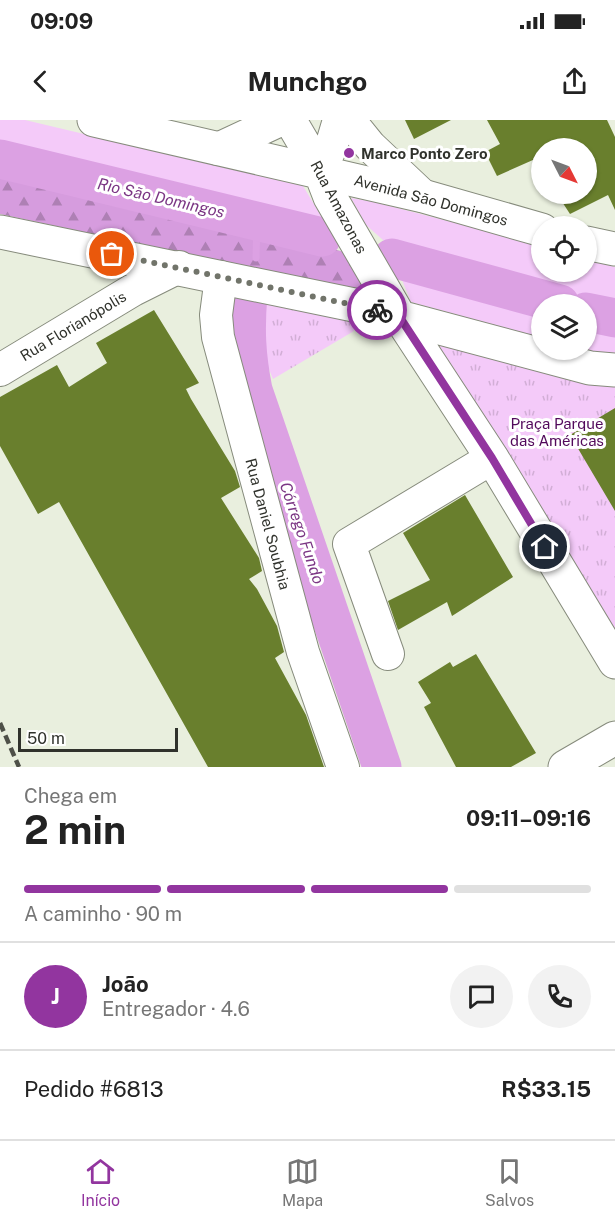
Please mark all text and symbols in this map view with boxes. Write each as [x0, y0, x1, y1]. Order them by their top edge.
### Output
text: 09:09 [30, 8, 93, 34]
icon: back [24, 65, 57, 98]
text: Munchgo [248, 65, 367, 97]
icon: share [558, 65, 591, 98]
north arrow [531, 138, 597, 204]
map controls [531, 138, 597, 360]
place label: Marco Ponto Zero [361, 145, 488, 162]
marker: Marco Ponto Zero [342, 146, 356, 160]
street label: Rua Amazonas [307, 158, 371, 256]
street label: Avenida São Domingos [352, 171, 510, 229]
water label: Rio São Domingos [96, 174, 226, 222]
button: locate [531, 216, 597, 282]
pin [86, 228, 137, 279]
icon: bag [95, 237, 128, 270]
courier [347, 280, 407, 340]
street label: Rua Florianópolis [17, 288, 129, 364]
icon: bike [361, 294, 394, 327]
button: layers [531, 294, 597, 360]
park label: Praça Parque das Américas [510, 415, 604, 449]
street label: Rua Daniel Soubhia [242, 456, 294, 592]
water label: Córrego Fundo [276, 480, 328, 587]
pin [519, 521, 570, 572]
icon: home [528, 530, 561, 563]
scale bar [18, 725, 178, 752]
text: 50 m [27, 729, 65, 748]
text: Chega em [24, 784, 117, 808]
text: 09:11–09:16 [466, 805, 591, 831]
text: 2 min [24, 807, 126, 853]
text: A caminho · 90 m [24, 902, 182, 926]
button: chat [450, 965, 513, 1028]
button: phone [528, 965, 591, 1028]
text: João [102, 971, 149, 997]
text: J [51, 983, 60, 1009]
text: Entregador · 4.6 [102, 997, 250, 1021]
text: Pedido #6813 [24, 1076, 164, 1102]
text: R$33.15 [501, 1076, 591, 1102]
tab: Início [81, 1155, 120, 1210]
tab: Mapa [282, 1155, 323, 1210]
tab: Salvos [485, 1155, 534, 1210]

